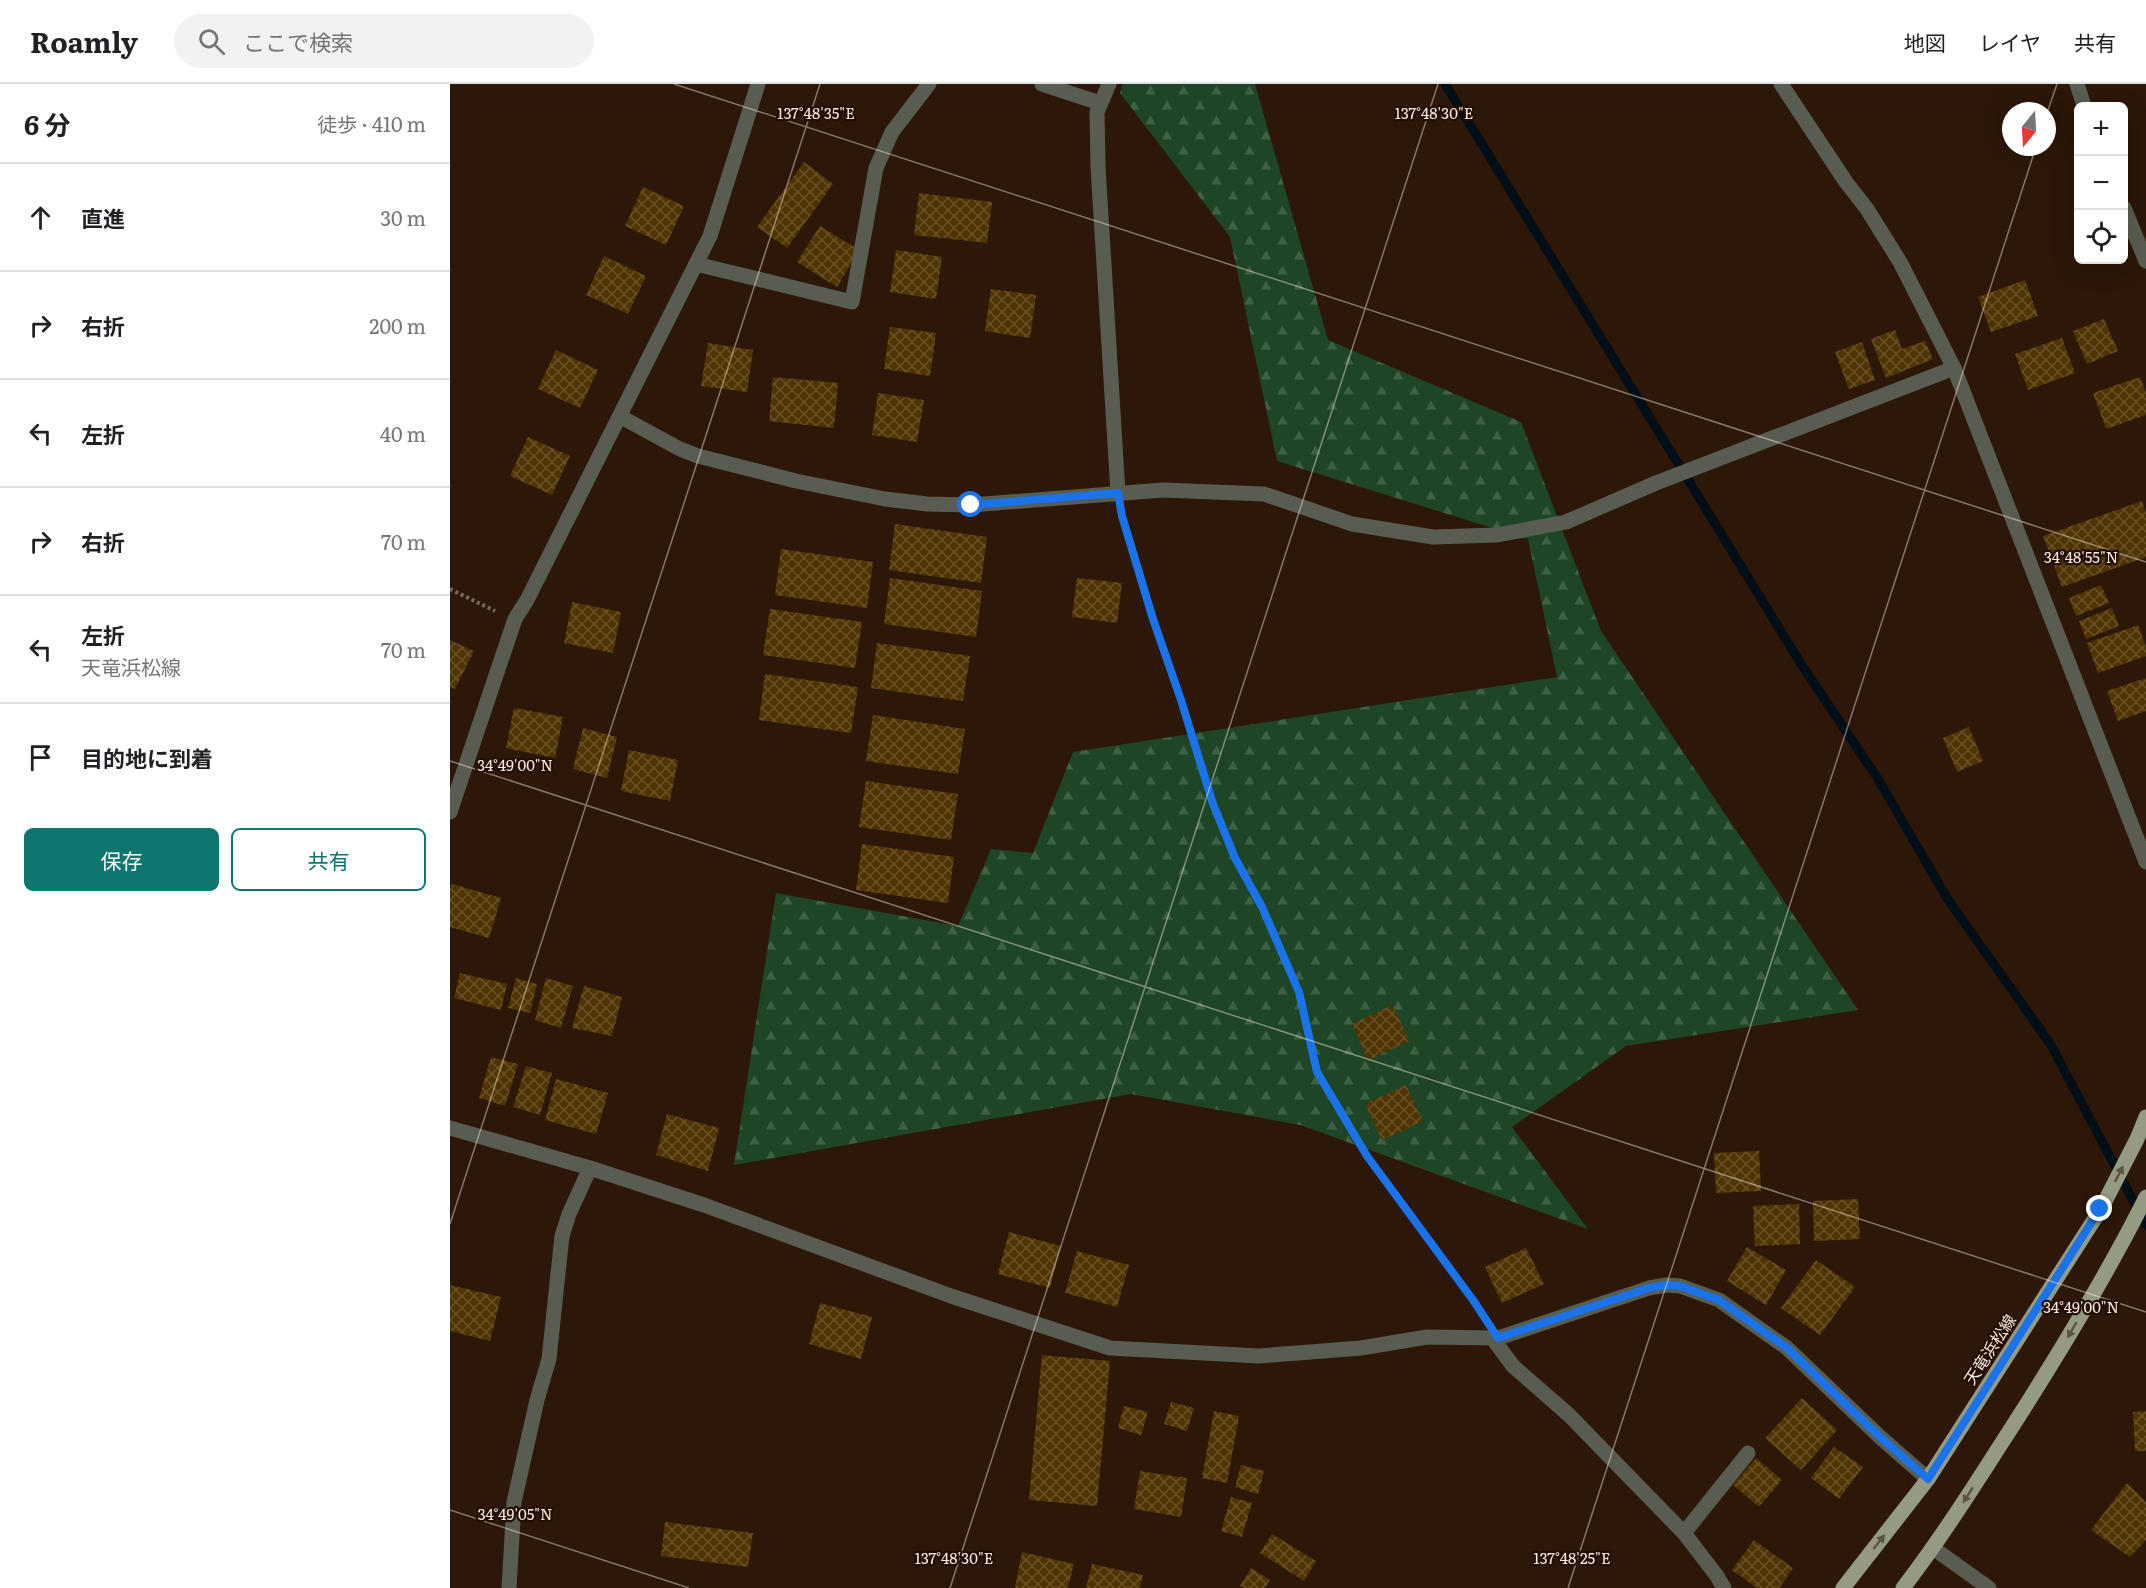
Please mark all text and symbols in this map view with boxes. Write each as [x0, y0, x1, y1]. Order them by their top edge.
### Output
search box [174, 14, 594, 68]
text: Roamly [30, 20, 138, 62]
icon: search [195, 25, 228, 58]
text: ここで検索 [243, 25, 353, 58]
text: 地図 [1904, 26, 1946, 57]
text: レイヤ [1979, 26, 2041, 57]
text: 共有 [2074, 26, 2116, 57]
text: 137°48'35"E [777, 101, 855, 124]
text: 137°48'30"E [1395, 101, 1473, 124]
north arrow [2002, 102, 2056, 156]
map controls [2074, 102, 2128, 264]
button: + [2074, 102, 2128, 156]
text: 6 分 [24, 104, 70, 143]
text: 徒歩 · 410 m [317, 108, 426, 138]
button: − [2074, 156, 2128, 210]
icon: ahead [24, 201, 57, 234]
text: 直進 [81, 201, 125, 234]
text: 30 m [380, 202, 426, 232]
button: locate [2074, 210, 2128, 264]
icon: right [24, 309, 57, 342]
text: 右折 [81, 309, 125, 342]
text: 200 m [369, 310, 426, 340]
icon: left [24, 417, 57, 450]
text: 左折 [81, 417, 125, 450]
text: 40 m [380, 418, 426, 448]
route start [957, 491, 983, 517]
icon: right [24, 525, 57, 558]
text: 右折 [81, 525, 125, 558]
text: 70 m [381, 526, 426, 556]
text: 34°48'55"N [2044, 545, 2118, 568]
text: 左折 [81, 618, 125, 651]
icon: left [24, 633, 57, 666]
text: 70 m [381, 634, 426, 664]
text: 天竜浜松線 [81, 651, 181, 681]
icon: arrive [24, 741, 57, 774]
text: 目的地に到着 [81, 741, 213, 774]
text: 34°49'00"N [477, 753, 553, 776]
button: 保存 [24, 828, 219, 891]
button: 共有 [231, 828, 426, 891]
one-way arrow [2114, 1165, 2124, 1182]
route end [2086, 1195, 2112, 1221]
text: 34°49'00"N [2043, 1295, 2119, 1318]
street label: 天竜浜松線 [1957, 1309, 2021, 1389]
one-way arrow [2067, 1322, 2077, 1339]
one-way arrow [1963, 1487, 1974, 1503]
text: 34°49'05"N [477, 1502, 553, 1525]
one-way arrow [1873, 1534, 1885, 1550]
text: 137°48'30"E [915, 1546, 993, 1569]
text: 137°48'25"E [1534, 1546, 1610, 1569]

